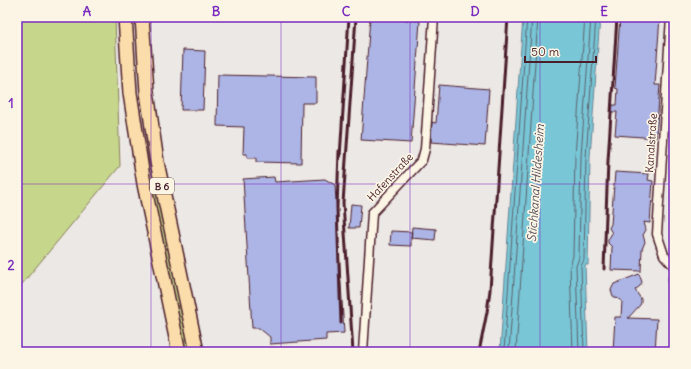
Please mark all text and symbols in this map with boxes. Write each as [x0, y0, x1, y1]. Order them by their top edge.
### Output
text: A [83, 3, 92, 20]
text: B [212, 3, 221, 20]
text: C [342, 3, 351, 20]
text: D [470, 3, 480, 20]
text: E [600, 3, 608, 20]
scale bar [525, 38, 596, 64]
text: 50 m [531, 44, 560, 59]
text: 1 [8, 95, 14, 112]
street label: Kanalstraße [642, 113, 660, 173]
water label: Stichkanal Hildesheim [524, 123, 547, 242]
street label: Hafenstraße [364, 150, 416, 204]
road number: B 6 [150, 178, 174, 194]
text: 2 [7, 257, 15, 274]

